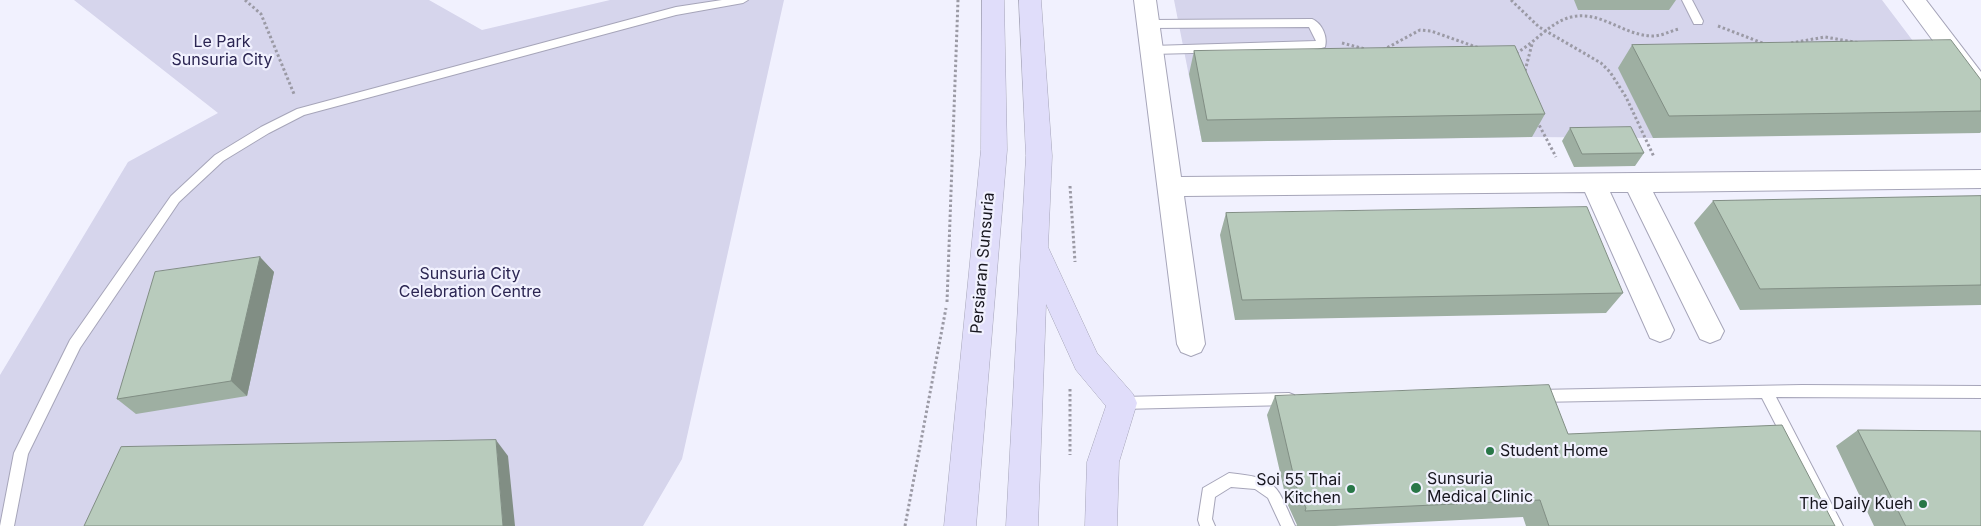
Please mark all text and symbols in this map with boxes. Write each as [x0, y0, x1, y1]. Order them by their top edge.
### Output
park label: Le Park Sunsuria City [172, 32, 272, 70]
street label: Persiaran Sunsuria [967, 191, 999, 335]
park label: Sunsuria City Celebration Centre [399, 264, 541, 302]
place label: Student Home [1500, 441, 1608, 461]
marker: Student Home [1484, 445, 1496, 457]
place label: Sunsuria Medical Clinic [1427, 469, 1533, 507]
place label: Soi 55 Thai Kitchen [1256, 470, 1341, 508]
marker: Sunsuria Medical Clinic [1409, 481, 1423, 495]
marker: Soi 55 Thai Kitchen [1345, 483, 1357, 495]
place label: The Daily Kueh [1799, 494, 1913, 514]
marker: The Daily Kueh [1917, 498, 1929, 510]

